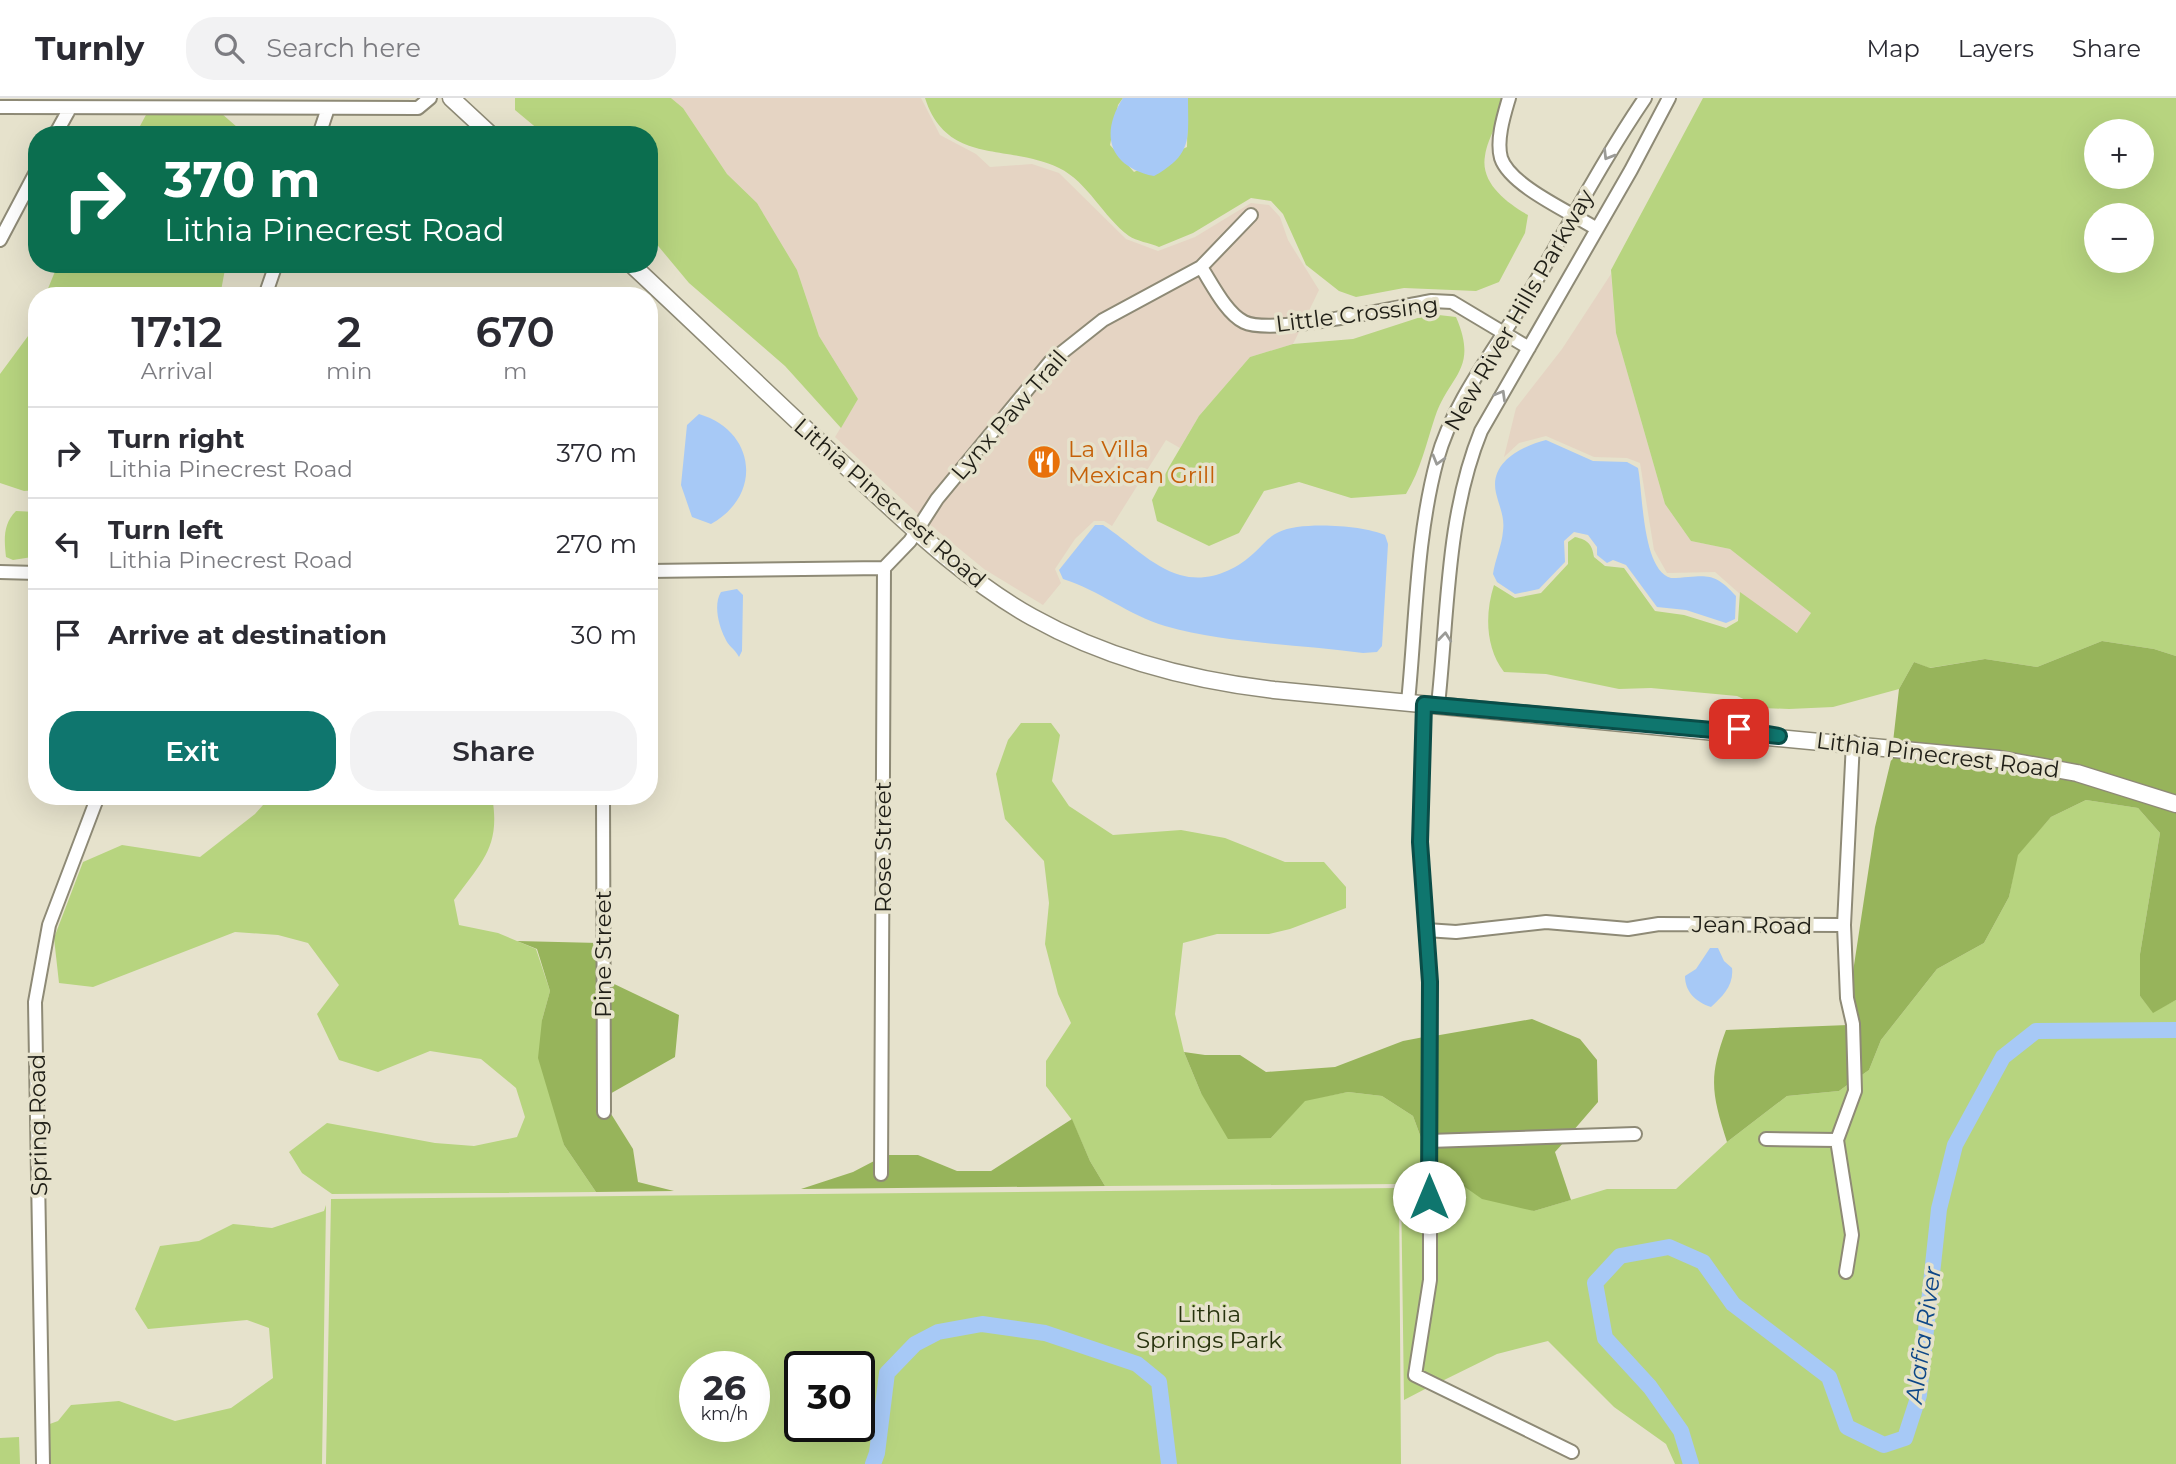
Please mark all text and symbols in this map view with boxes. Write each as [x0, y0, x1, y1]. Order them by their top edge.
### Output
search box [186, 17, 676, 80]
text: Turnly [35, 28, 144, 68]
icon: search [210, 29, 248, 67]
text: Search here [266, 32, 421, 64]
text: Map [1866, 34, 1920, 63]
text: Layers [1958, 34, 2034, 63]
text: Share [2072, 34, 2141, 63]
map controls [2084, 119, 2154, 273]
button: + [2084, 119, 2154, 189]
one-way arrow [1603, 148, 1616, 161]
text: 370 m [164, 150, 321, 209]
icon: right [49, 154, 140, 245]
street label: New River Hills Parkway [1438, 184, 1600, 436]
button: − [2084, 203, 2154, 273]
text: Lithia Pinecrest Road [164, 210, 505, 249]
street label: Little Crossing [1274, 290, 1440, 338]
text: 17:12 [131, 306, 223, 358]
text: 2 [337, 306, 361, 358]
text: 670 [476, 306, 555, 358]
street label: Lynx Paw Trail [945, 344, 1073, 486]
text: Arrival [141, 357, 213, 385]
text: min [326, 357, 372, 385]
text: m [503, 357, 527, 385]
one-way arrow [1493, 390, 1506, 403]
street label: Lithia Pinecrest Road [788, 412, 992, 594]
text: Turn right [108, 423, 244, 455]
icon: right [49, 434, 87, 472]
place label: La Villa Mexican Grill [1068, 435, 1215, 489]
text: 370 m [556, 437, 637, 469]
restaurant icon: La Villa Mexican Grill [1025, 443, 1063, 481]
one-way arrow [1431, 454, 1446, 466]
text: Lithia Pinecrest Road [108, 455, 353, 483]
text: Turn left [108, 514, 224, 546]
icon: left [49, 525, 87, 563]
text: 270 m [556, 528, 637, 560]
text: Lithia Pinecrest Road [108, 546, 353, 574]
icon: arrive [49, 616, 87, 654]
text: Arrive at destination [108, 619, 387, 651]
text: 30 m [571, 619, 637, 651]
one-way arrow [1437, 632, 1452, 643]
pin [1709, 699, 1769, 759]
icon: arrive [1720, 710, 1758, 748]
button: Exit [49, 711, 336, 791]
button: Share [350, 711, 637, 791]
street label: Lithia Pinecrest Road [1815, 726, 2061, 784]
street label: Rose Street [869, 781, 897, 913]
street label: Pine Street [589, 890, 617, 1018]
street label: Jean Road [1691, 910, 1812, 940]
street label: Spring Road [23, 1054, 53, 1196]
position arrow [1392, 1160, 1466, 1234]
water label: Alafia River [1899, 1263, 1947, 1407]
park label: Lithia Springs Park [1136, 1300, 1282, 1354]
speed limit sign: 30 [784, 1351, 875, 1442]
text: 26 [703, 1366, 746, 1409]
text: km/h [700, 1403, 749, 1425]

